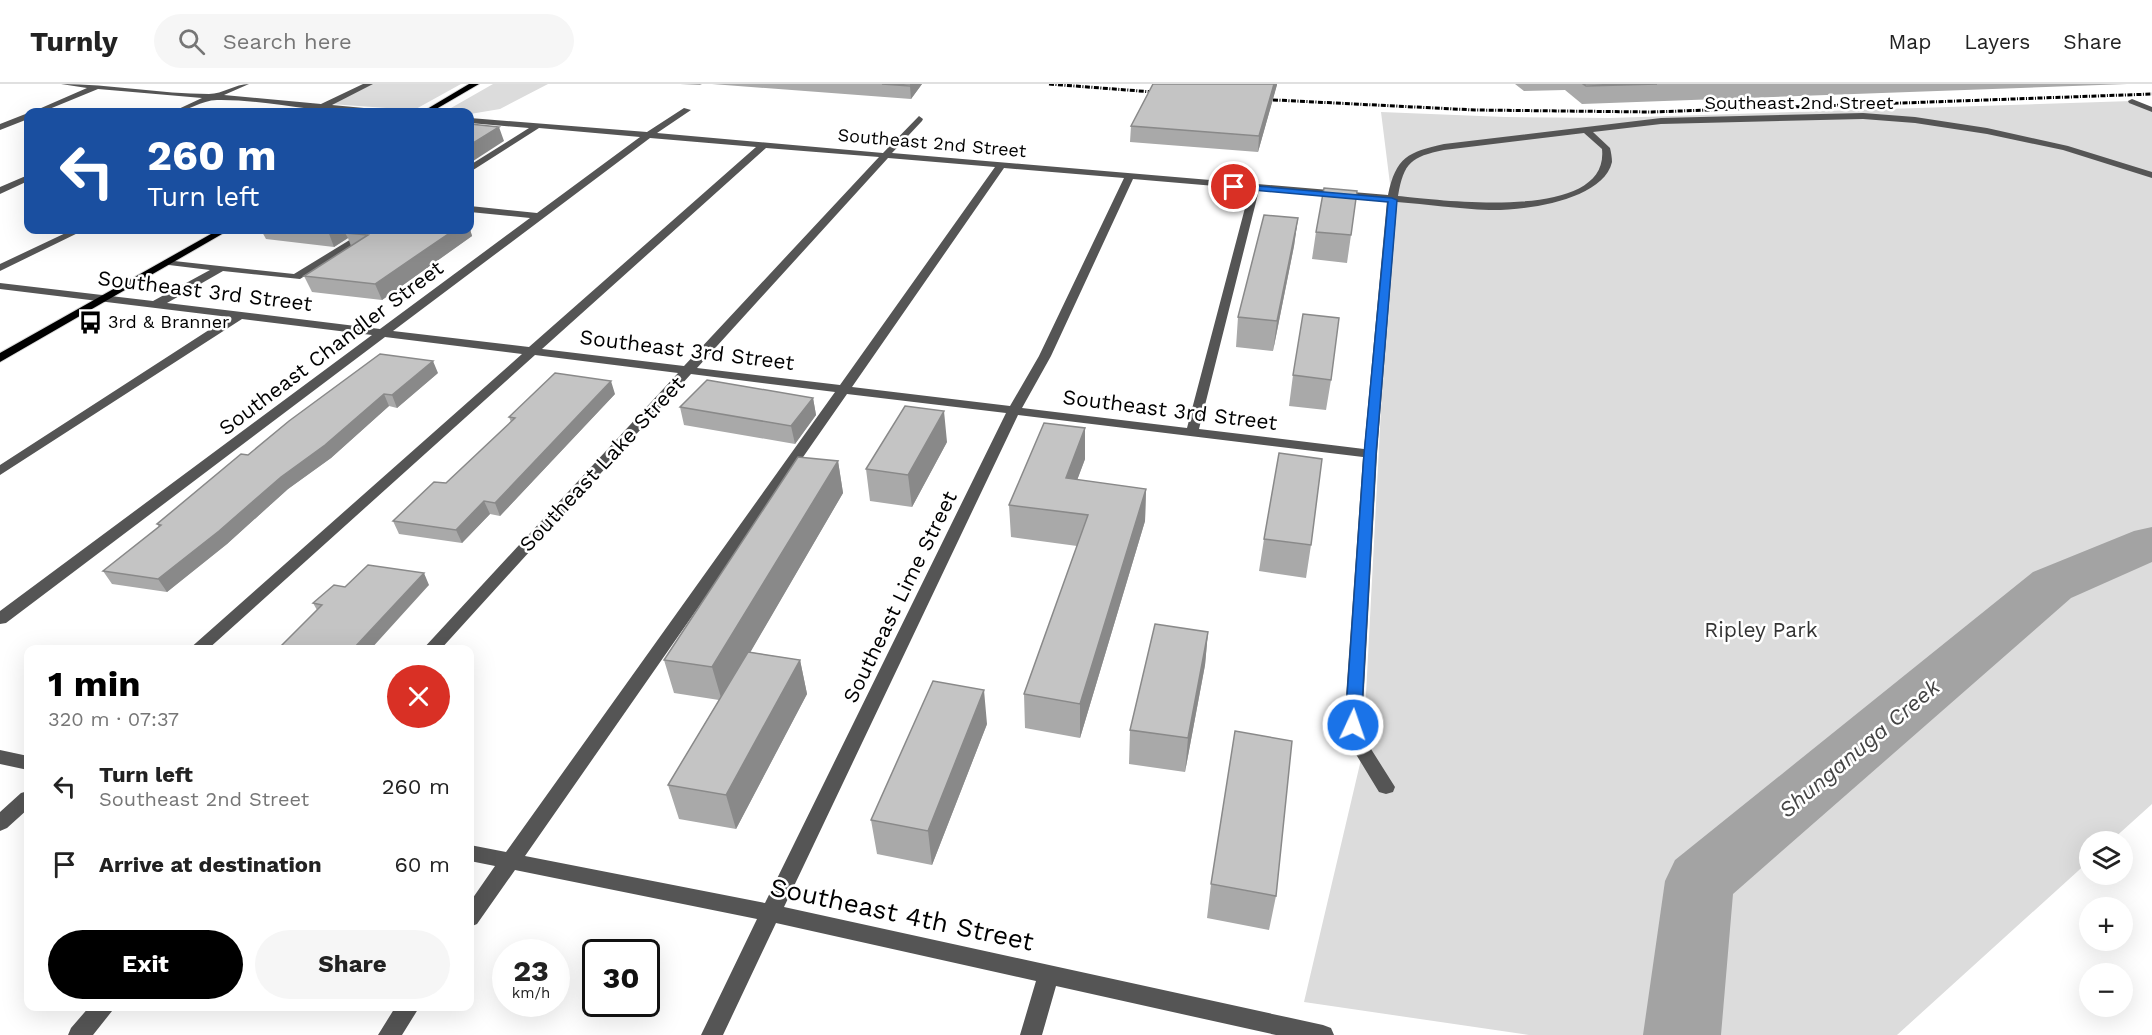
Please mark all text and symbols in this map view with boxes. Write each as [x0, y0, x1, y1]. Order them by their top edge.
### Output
search box [154, 14, 574, 68]
text: Turnly [30, 25, 118, 58]
icon: search [175, 25, 208, 58]
text: Search here [223, 29, 352, 54]
text: Map [1888, 29, 1931, 54]
text: Layers [1964, 29, 2030, 54]
text: Share [2063, 29, 2122, 54]
street label: Southeast 2nd Street [1704, 92, 1894, 113]
street label: Southeast 2nd Street [837, 124, 1028, 161]
text: 260 m [147, 131, 277, 180]
icon: left [48, 132, 126, 210]
pin [1208, 161, 1259, 212]
icon: arrive [1217, 170, 1250, 203]
text: Turn left [147, 181, 259, 213]
street label: Southeast Chandler Street [214, 255, 448, 440]
street label: Southeast 3rd Street [96, 265, 314, 316]
bus stop icon: 3rd & Branner [77, 309, 103, 335]
place label: 3rd & Branner [108, 311, 229, 332]
street label: Southeast 3rd Street [578, 324, 796, 375]
street label: Southeast Lake Street [514, 371, 689, 556]
street label: Southeast 3rd Street [1061, 384, 1279, 435]
street label: Southeast Lime Street [837, 487, 962, 707]
park label: Ripley Park [1704, 617, 1818, 642]
text: 1 min [48, 663, 140, 705]
button: close [387, 665, 450, 728]
water label: Shunganuga Creek [1774, 673, 1945, 823]
position arrow [1321, 693, 1385, 757]
text: 320 m · 07:37 [48, 707, 179, 731]
text: Turn left [99, 762, 193, 787]
icon: left [48, 770, 81, 803]
text: 260 m [382, 774, 450, 799]
text: Southeast 2nd Street [99, 787, 309, 811]
map controls [2079, 831, 2133, 1017]
button: layers [2079, 831, 2133, 885]
icon: arrive [48, 848, 81, 881]
text: Arrive at destination [99, 852, 322, 877]
text: 60 m [394, 852, 450, 877]
street label: Southeast 4th Street [768, 871, 1037, 957]
button: + [2079, 897, 2133, 951]
button: Exit [48, 930, 243, 999]
button: Share [255, 930, 450, 999]
speed limit sign: 30 [582, 939, 660, 1017]
text: 23 [513, 953, 549, 988]
button: − [2079, 963, 2133, 1017]
text: km/h [512, 984, 550, 1002]

